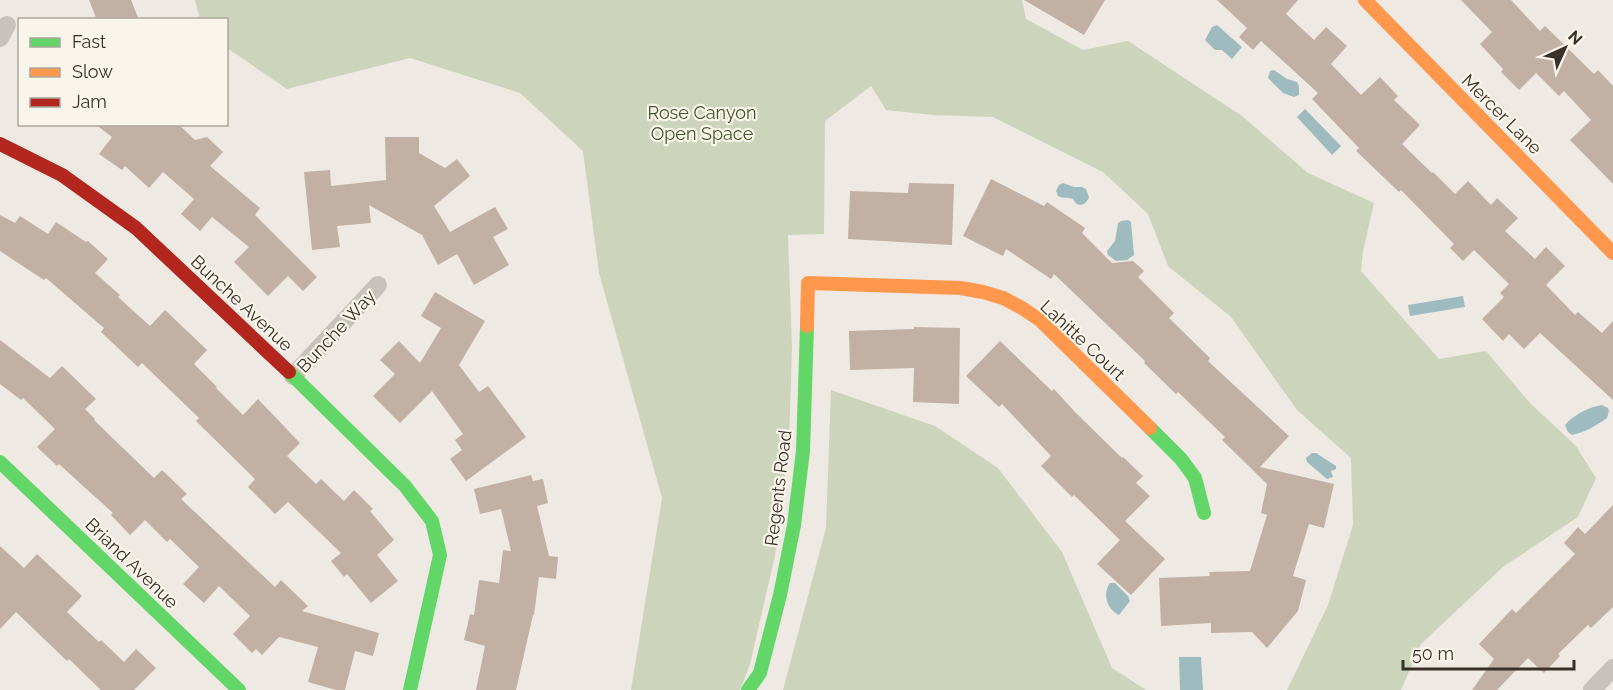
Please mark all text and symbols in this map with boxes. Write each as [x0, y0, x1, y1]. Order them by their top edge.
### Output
legend [18, 18, 228, 126]
north arrow [1535, 18, 1595, 78]
text: N [1564, 27, 1586, 49]
text: Fast [72, 31, 106, 52]
text: Slow [72, 61, 113, 82]
street label: Mercer Lane [1458, 70, 1547, 159]
text: Jam [72, 91, 107, 112]
park label: Rose Canyon Open Space [647, 102, 757, 144]
street label: Bunche Avenue [187, 251, 297, 356]
street label: Bunche Way [292, 285, 380, 377]
street label: Lahitte Court [1036, 296, 1130, 384]
street label: Regents Road [760, 429, 796, 547]
street label: Briand Avenue [81, 513, 183, 613]
scale bar [1403, 633, 1574, 671]
text: 50 m [1412, 643, 1454, 664]

